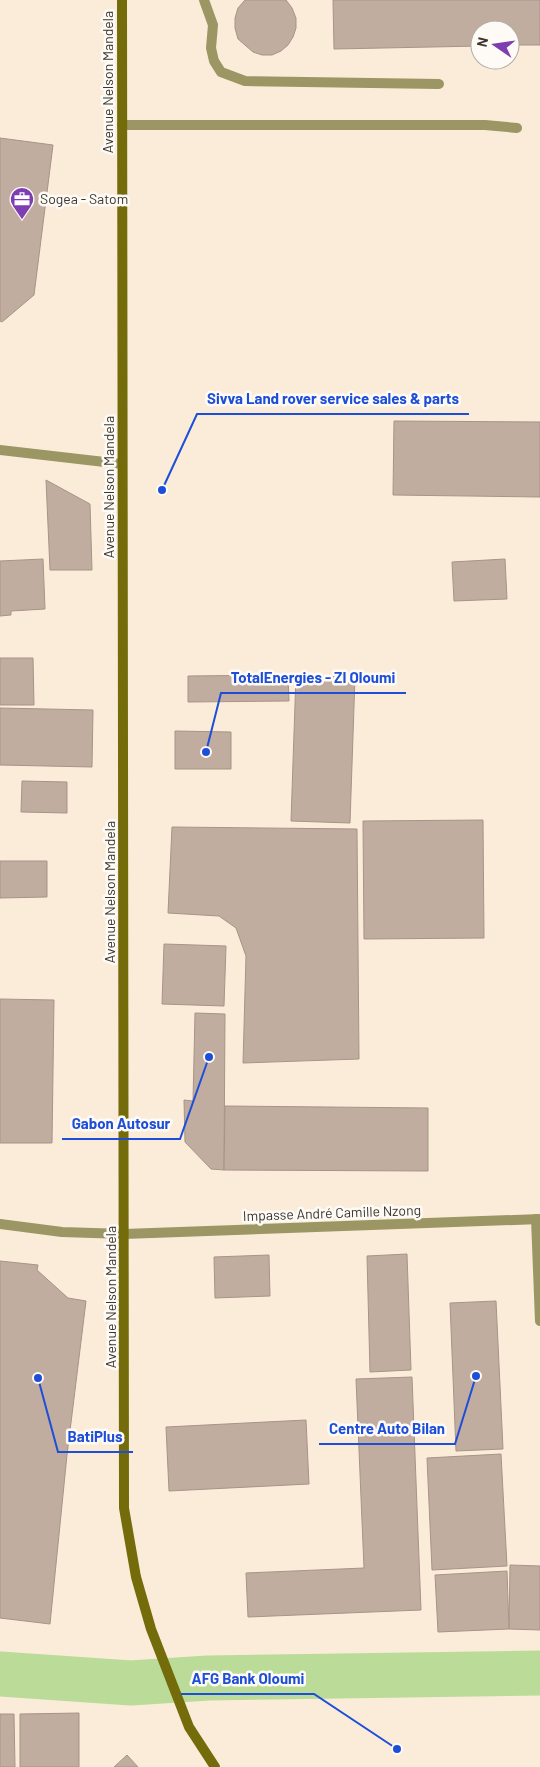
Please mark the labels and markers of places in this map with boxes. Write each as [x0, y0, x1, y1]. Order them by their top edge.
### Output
office icon: Sogea - Satom [9, 186, 35, 220]
place label: Sogea - Satom [40, 190, 128, 207]
callout: Sivva Land rover service sales & parts [197, 384, 469, 414]
callout: TotalEnergies - ZI Oloumi [221, 663, 406, 693]
callout: Gabon Autosur [62, 1109, 180, 1139]
callout: Centre Auto Bilan [319, 1414, 455, 1444]
callout: BatiPlus [58, 1422, 133, 1452]
callout: AFG Bank Oloumi [181, 1664, 314, 1694]

